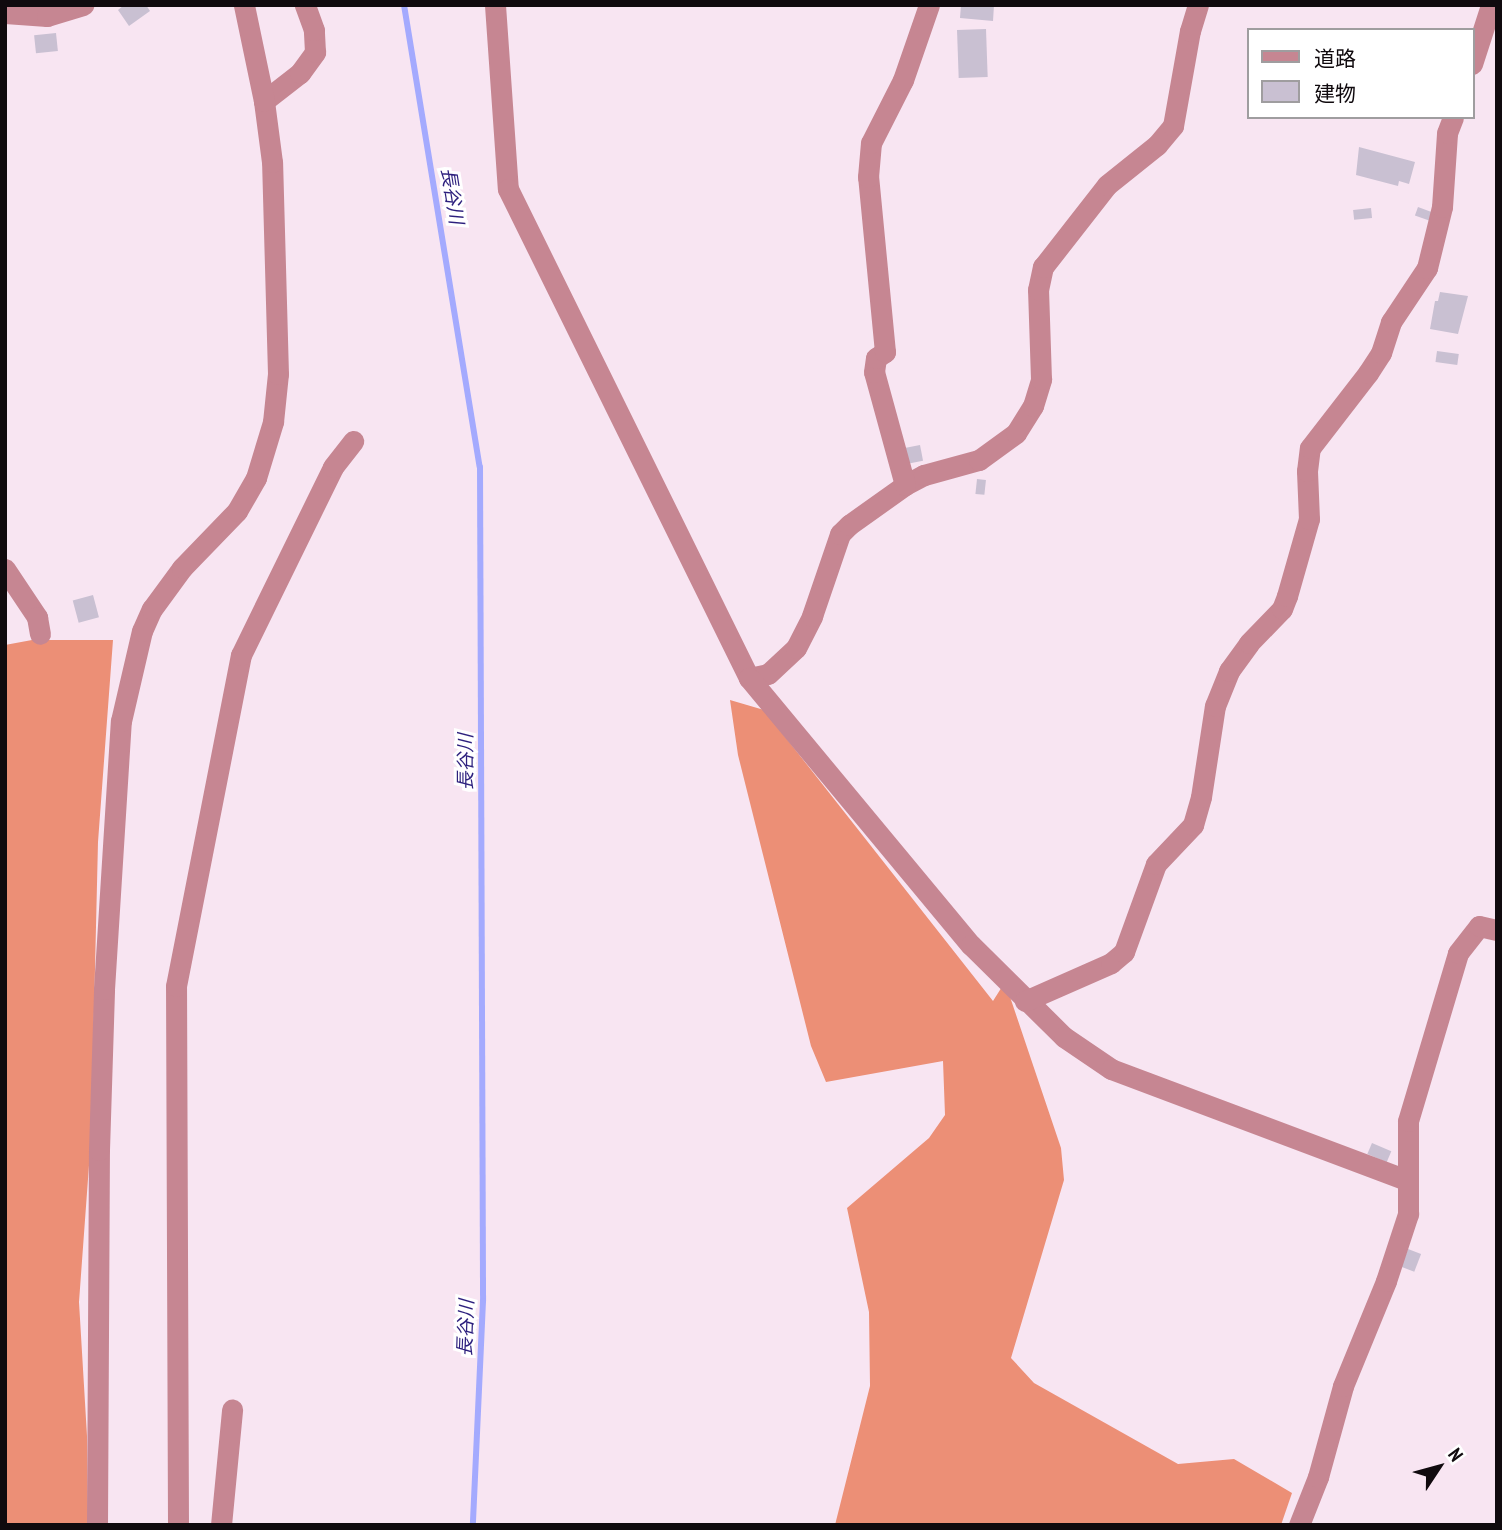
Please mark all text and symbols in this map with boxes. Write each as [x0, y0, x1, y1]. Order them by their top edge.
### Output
legend [1246, 28, 1474, 119]
text: 道路 [1314, 45, 1356, 72]
text: 建物 [1314, 80, 1356, 107]
water label: 長谷川 [436, 166, 468, 226]
water label: 長谷川 [455, 734, 477, 790]
water label: 長谷川 [454, 1299, 478, 1357]
north arrow [1404, 1432, 1474, 1502]
text: N [1443, 1443, 1469, 1466]

